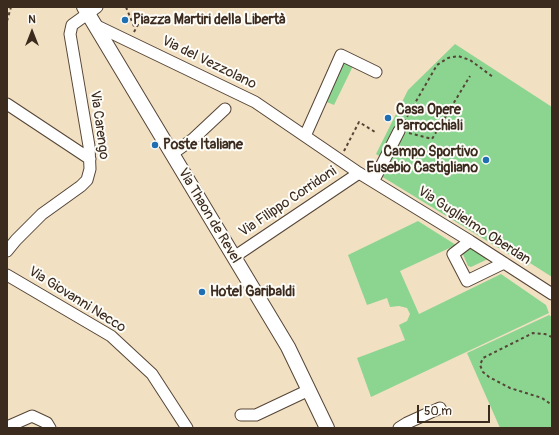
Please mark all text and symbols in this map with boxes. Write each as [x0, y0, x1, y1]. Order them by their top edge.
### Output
north arrow [12, 12, 52, 52]
place label: Piazza Martiri della Libertà [133, 12, 285, 28]
text: N [28, 13, 36, 26]
marker: Piazza Martiri della Libertà [120, 15, 130, 25]
street label: Via del Vezzolano [159, 33, 259, 93]
street label: Via Carengo [86, 89, 112, 161]
place label: Casa Opere Parrocchiali [396, 102, 463, 134]
marker: Casa Opere Parrocchiali [383, 113, 393, 123]
place label: Poste Italiane [163, 137, 243, 153]
marker: Poste Italiane [150, 140, 160, 150]
place label: Campo Sportivo Eusebio Castigliano [366, 144, 478, 176]
marker: Campo Sportivo Eusebio Castigliano [481, 155, 491, 165]
street label: Via Filippo Corridoni [236, 163, 340, 241]
street label: Via Thaon de Revel [174, 165, 244, 267]
street label: Via Guglielmo Oberdan [414, 183, 534, 269]
street label: Via Giovanni Necco [25, 263, 129, 337]
place label: Hotel Garibaldi [210, 284, 295, 300]
marker: Hotel Garibaldi [197, 287, 207, 297]
scale bar [419, 397, 492, 423]
text: 50 m [424, 404, 452, 419]

